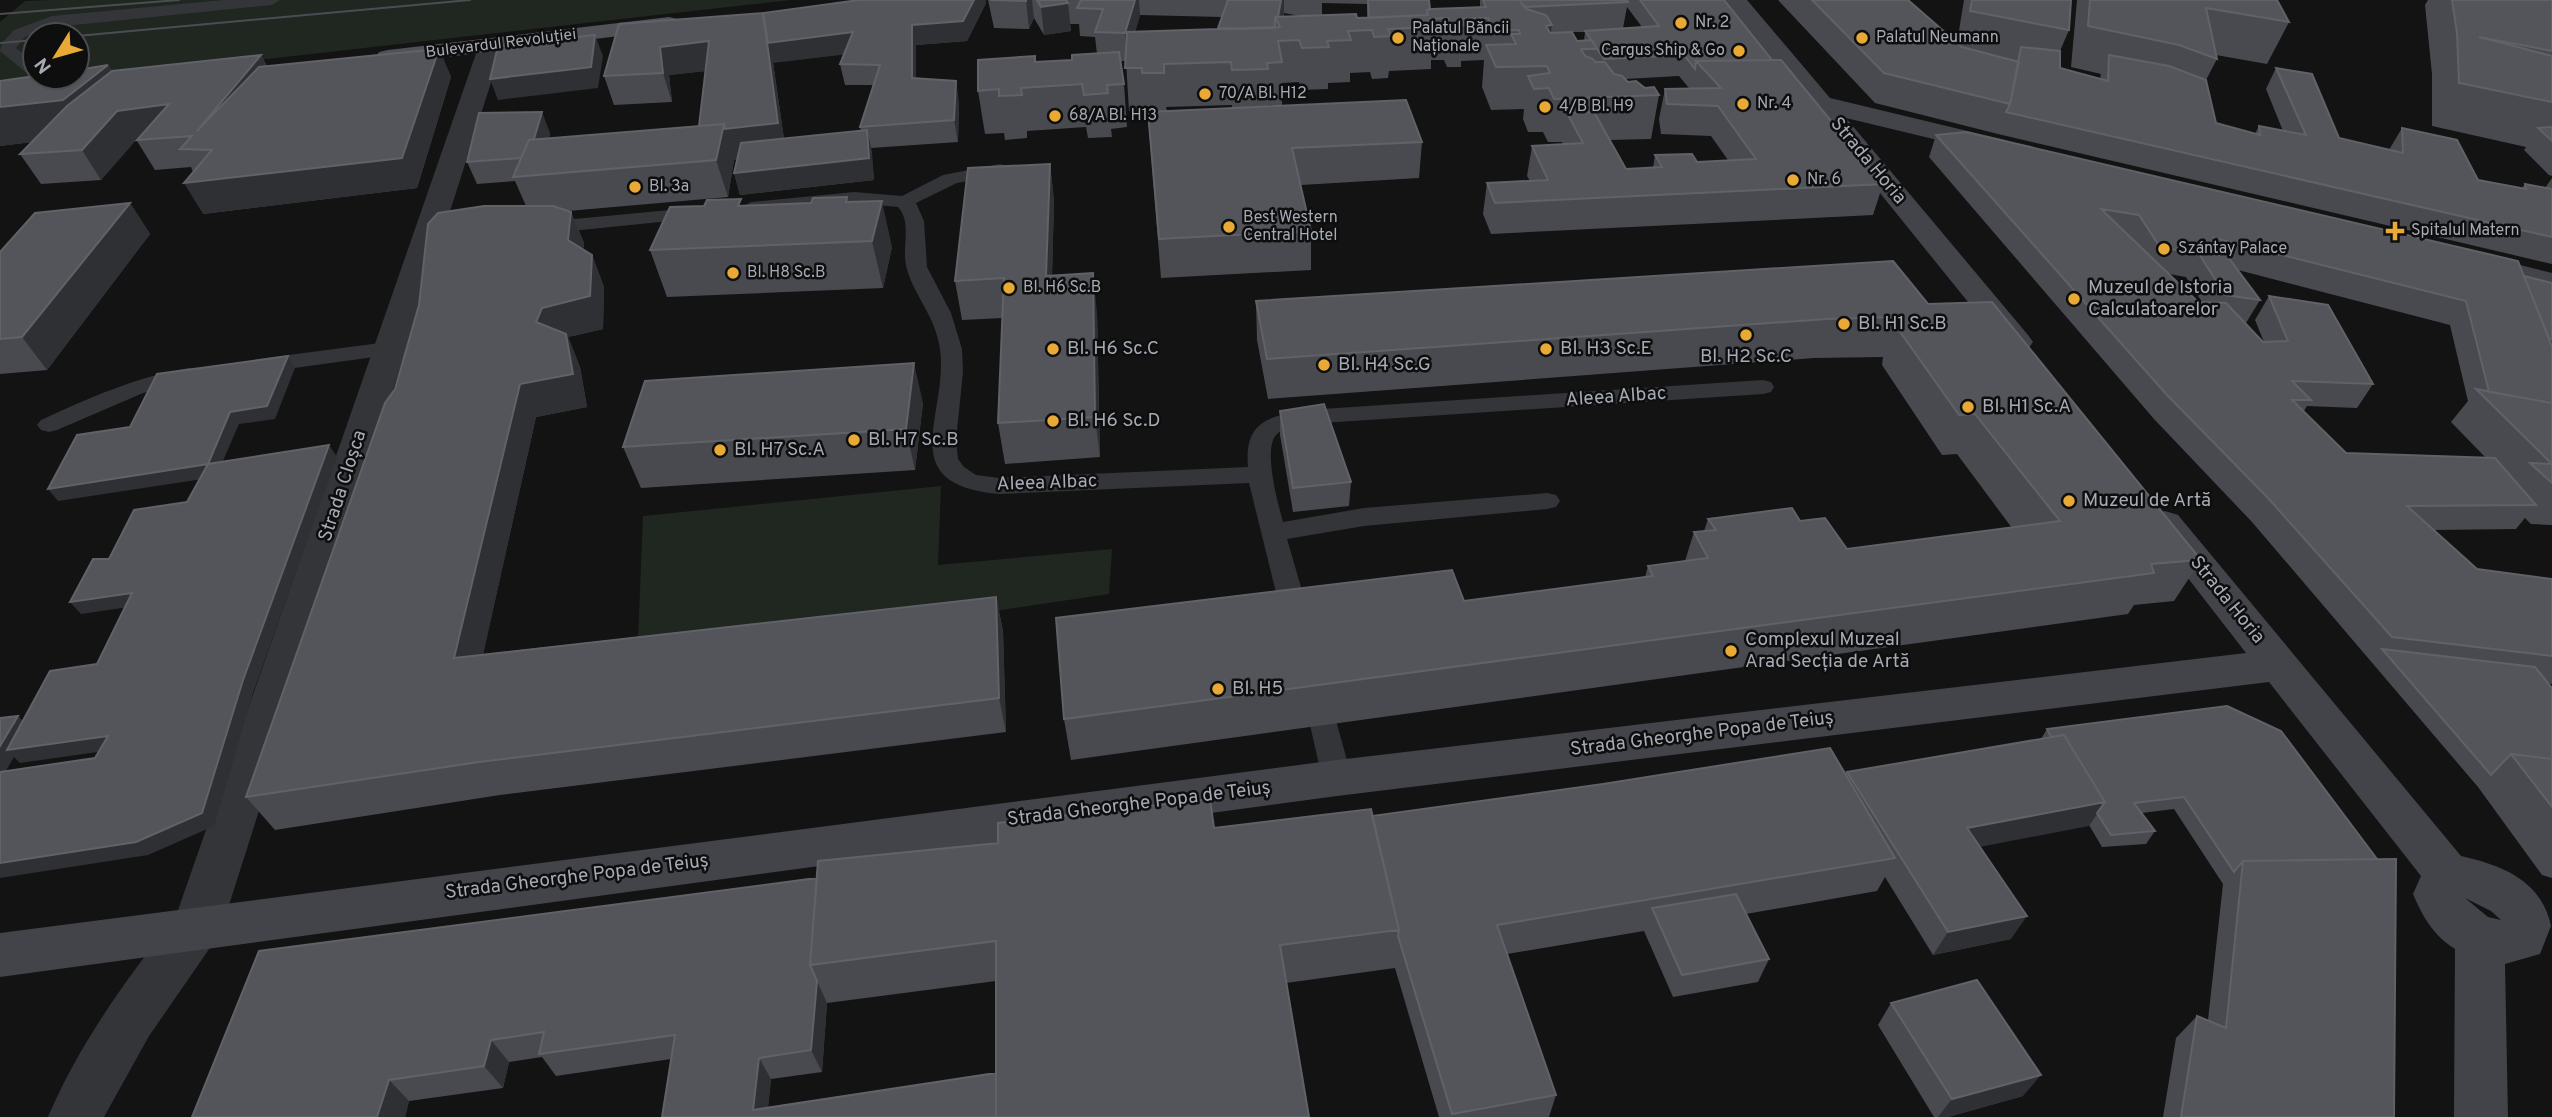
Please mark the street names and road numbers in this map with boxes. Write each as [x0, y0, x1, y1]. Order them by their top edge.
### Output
street label: Bulevardul Revoluției [425, 25, 577, 63]
street label: Strada Horia [1825, 113, 1911, 209]
street label: Aleea Albac [1565, 382, 1667, 412]
street label: Strada Cloșca [314, 427, 372, 545]
street label: Aleea Albac [996, 469, 1098, 497]
street label: Strada Horia [2184, 551, 2270, 649]
street label: Strada Gheorghe Popa de Teiuș [1569, 706, 1835, 762]
street label: Strada Gheorghe Popa de Teiuș [1006, 776, 1272, 832]
street label: Strada Gheorghe Popa de Teiuș [444, 849, 710, 905]

